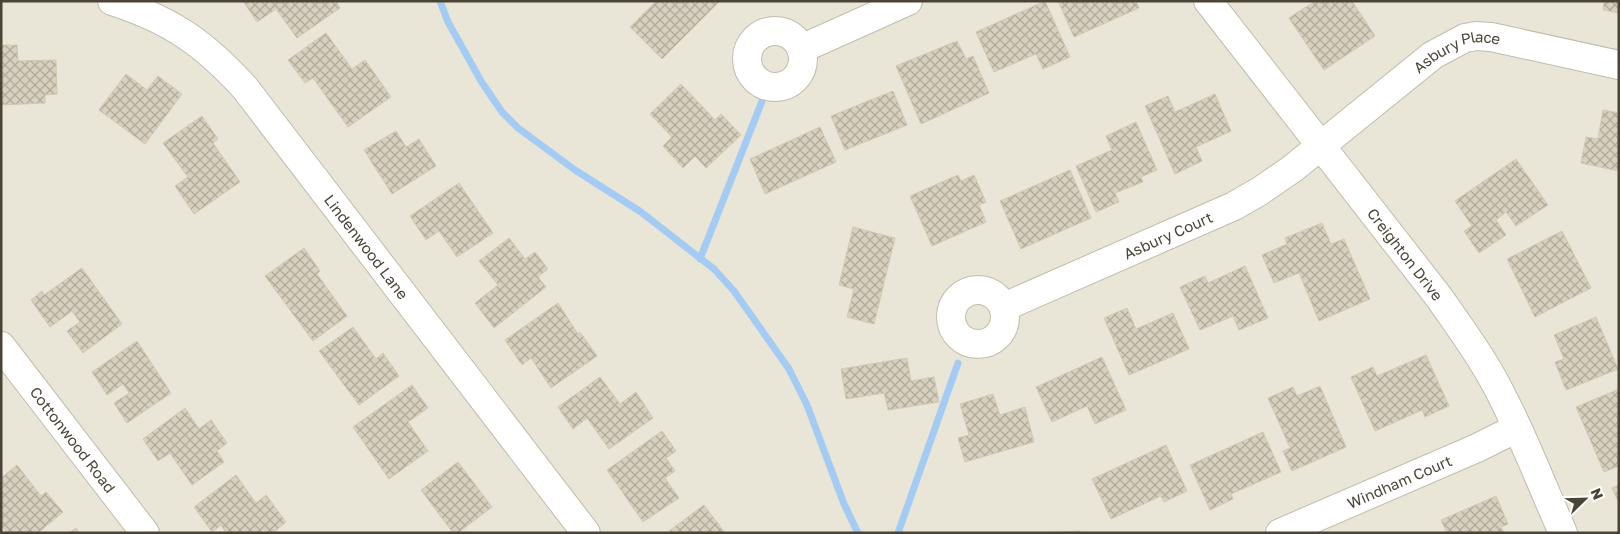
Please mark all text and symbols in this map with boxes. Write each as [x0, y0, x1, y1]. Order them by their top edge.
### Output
street label: Asbury Place [1410, 27, 1503, 76]
street label: Lindenwood Lane [321, 191, 413, 303]
street label: Creighton Drive [1364, 204, 1447, 304]
street label: Asbury Court [1121, 208, 1215, 262]
street label: Cottonwood Road [27, 383, 119, 496]
street label: Windham Court [1344, 451, 1454, 512]
north arrow [1560, 474, 1610, 524]
text: N [1588, 486, 1607, 502]

